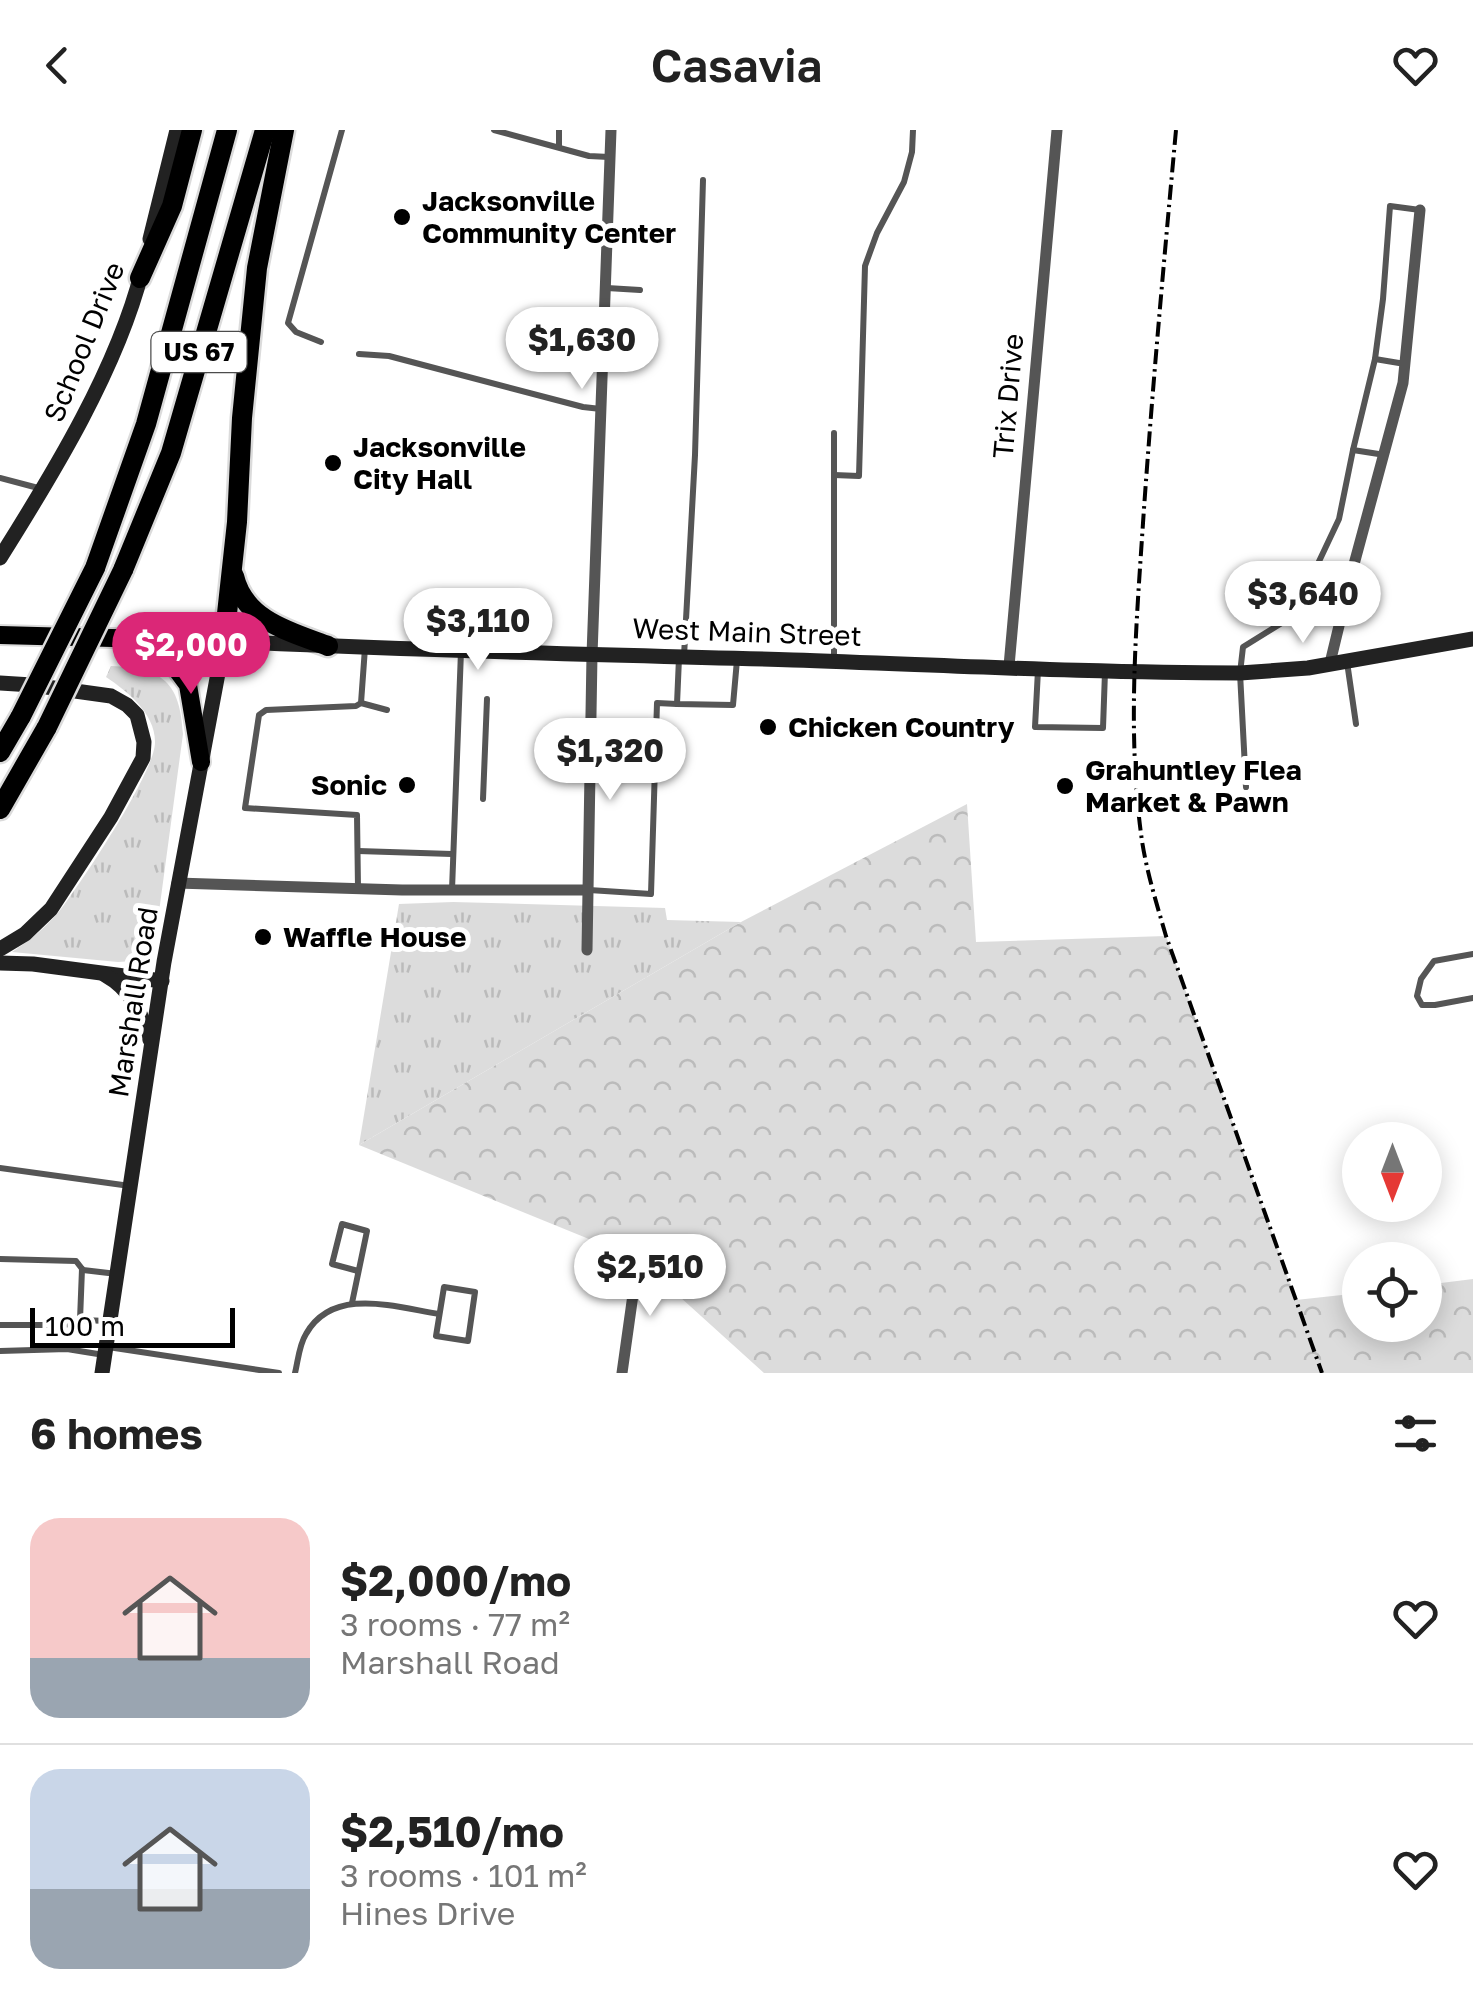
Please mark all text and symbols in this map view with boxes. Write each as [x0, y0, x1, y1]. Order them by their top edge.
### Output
icon: back [30, 38, 85, 93]
text: Casavia [651, 38, 822, 92]
icon: heart [1388, 38, 1443, 93]
place label: Jacksonville Community Center [422, 184, 676, 249]
marker: Jacksonville Community Center [391, 206, 413, 228]
street label: School Drive [37, 257, 131, 427]
pin: $1,630 [501, 307, 663, 392]
text: $1,630 [528, 320, 636, 358]
road number: US 67 [152, 332, 246, 372]
street label: Trix Drive [986, 332, 1029, 460]
place label: Jacksonville City Hall [353, 430, 526, 495]
marker: Jacksonville City Hall [322, 452, 344, 474]
pin: $3,640 [1222, 561, 1384, 646]
text: $3,640 [1247, 574, 1359, 612]
pin: $3,110 [397, 588, 559, 673]
text: $3,110 [426, 601, 530, 639]
street label: West Main Street [632, 611, 862, 652]
pin: $2,000 [110, 612, 272, 697]
text: $2,000 [134, 625, 248, 663]
place label: Chicken Country [788, 710, 1015, 743]
marker: Chicken Country [757, 716, 779, 738]
pin: $1,320 [529, 718, 691, 803]
text: $1,320 [556, 731, 664, 769]
place label: Grahuntley Flea Market & Pawn [1085, 753, 1302, 818]
place label: Sonic [311, 768, 387, 801]
marker: Sonic [396, 774, 418, 796]
marker: Grahuntley Flea Market & Pawn [1054, 775, 1076, 797]
street label: Marshall Road [101, 904, 164, 1099]
place label: Waffle House [283, 920, 467, 953]
marker: Waffle House [252, 926, 274, 948]
north arrow [1342, 1122, 1442, 1222]
map controls [1342, 1122, 1442, 1342]
pin: $2,510 [569, 1234, 731, 1319]
button: locate [1342, 1242, 1442, 1342]
text: $2,510 [596, 1247, 704, 1285]
scale bar [30, 1303, 235, 1348]
text: 100 m [45, 1309, 125, 1342]
icon: filters [1388, 1406, 1443, 1461]
text: 6 homes [30, 1408, 203, 1458]
text: $2,000/mo [340, 1555, 571, 1605]
icon: home [110, 1558, 230, 1678]
icon: heart [1388, 1591, 1443, 1646]
text: 3 rooms · 77 m² [340, 1605, 570, 1643]
text: Marshall Road [340, 1643, 560, 1681]
text: $2,510/mo [340, 1806, 564, 1856]
icon: home [110, 1809, 230, 1929]
icon: heart [1388, 1842, 1443, 1897]
text: 3 rooms · 101 m² [340, 1856, 587, 1894]
text: Hines Drive [340, 1894, 515, 1932]

